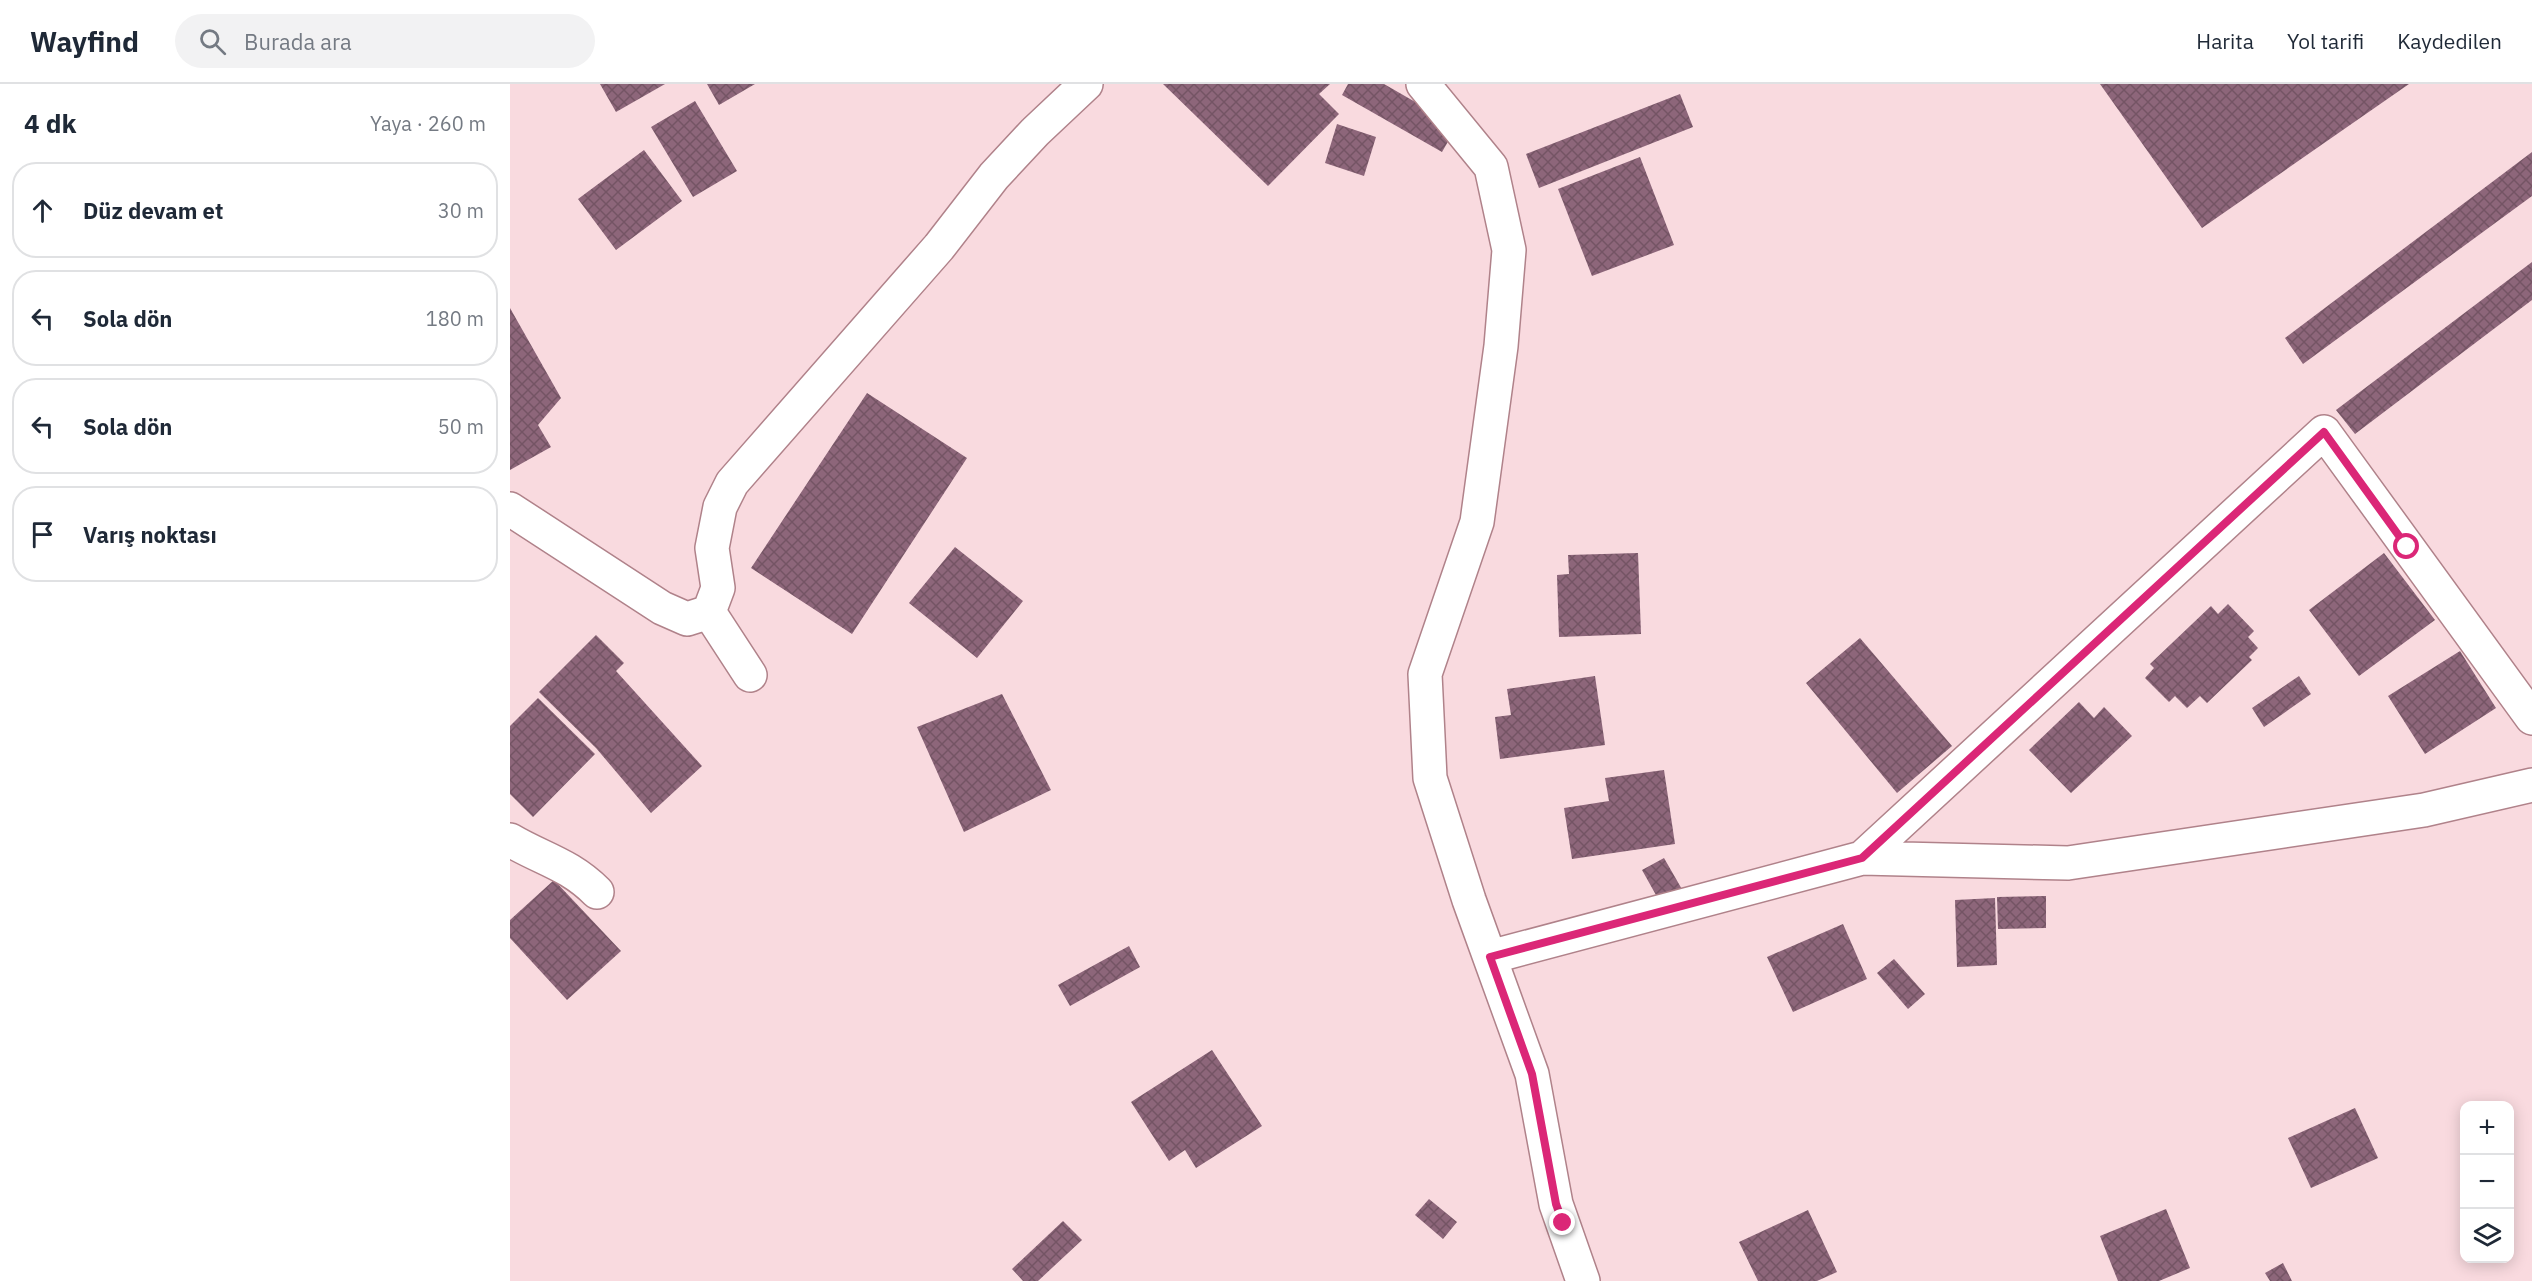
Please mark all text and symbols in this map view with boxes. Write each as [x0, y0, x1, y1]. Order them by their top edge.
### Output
search box [175, 14, 595, 68]
text: Wayfind [30, 23, 139, 60]
icon: search [196, 25, 229, 58]
text: Burada ara [244, 27, 352, 56]
text: Harita [2196, 27, 2254, 55]
text: Yol tarifi [2287, 27, 2364, 55]
text: Kaydedilen [2397, 27, 2502, 55]
text: 4 dk [24, 106, 77, 140]
text: Yaya · 260 m [370, 110, 486, 137]
icon: ahead [26, 194, 59, 227]
text: Düz devam et [83, 196, 223, 225]
text: 30 m [438, 197, 484, 224]
icon: left [26, 302, 59, 335]
text: Sola dön [83, 304, 172, 333]
text: 180 m [426, 305, 484, 332]
icon: left [26, 410, 59, 443]
text: Sola dön [83, 412, 172, 441]
text: 50 m [438, 413, 484, 440]
icon: arrive [26, 518, 59, 551]
text: Varış noktası [83, 520, 217, 549]
route start [2393, 533, 2419, 559]
map controls [2460, 1101, 2514, 1263]
button: + [2460, 1101, 2514, 1155]
button: − [2460, 1155, 2514, 1209]
route end [1549, 1209, 1575, 1235]
button: layers [2460, 1209, 2514, 1263]

